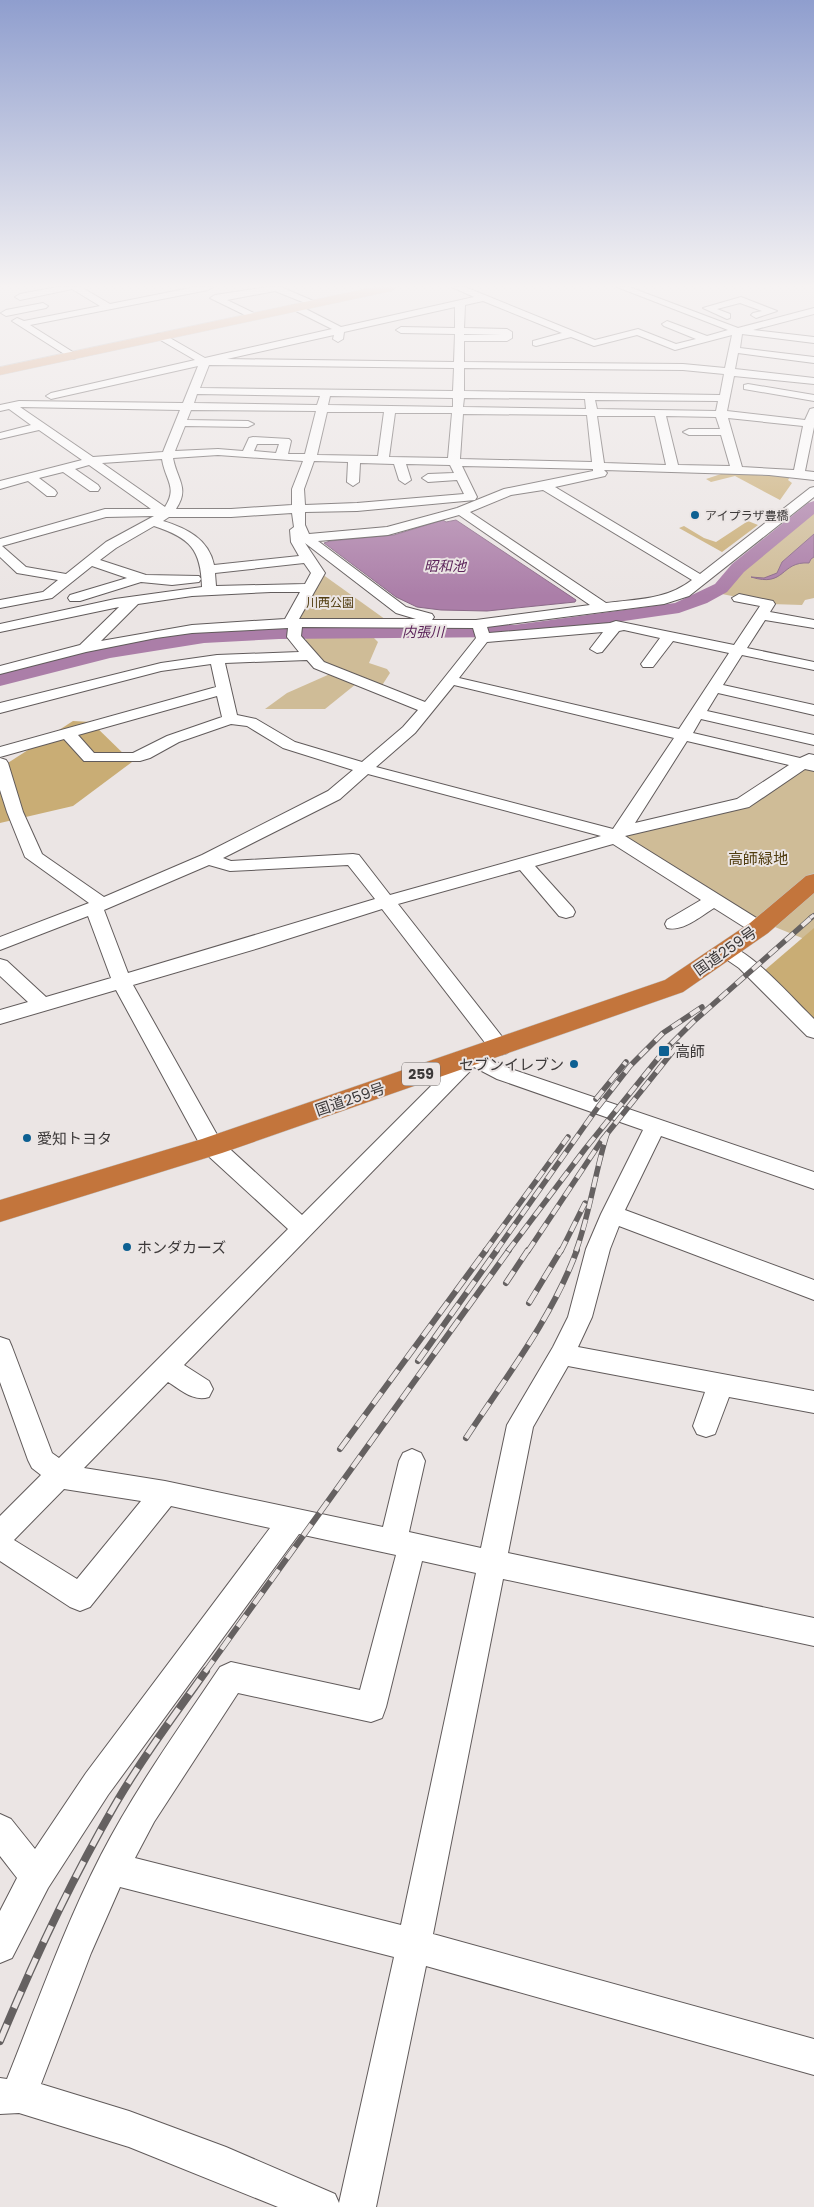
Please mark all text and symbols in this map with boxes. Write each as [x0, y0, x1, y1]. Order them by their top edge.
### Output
place label: アイプラザ豊橋 [705, 507, 788, 524]
marker: アイプラザ豊橋 [689, 509, 701, 521]
water label: 昭和池 [424, 556, 468, 576]
park label: 川西公園 [306, 594, 354, 611]
water label: 内張川 [402, 622, 446, 642]
park label: 高師緑地 [728, 848, 788, 869]
street label: 国道259号 [689, 922, 761, 980]
place label: 高師 [675, 1041, 705, 1062]
marker: 高師 [657, 1044, 671, 1058]
place label: セブンイレブン [459, 1054, 564, 1075]
marker: セブンイレブン [568, 1058, 580, 1070]
road number: 259 [402, 1062, 440, 1086]
street label: 国道259号 [312, 1077, 388, 1121]
place label: 愛知トヨタ [37, 1128, 112, 1149]
marker: 愛知トヨタ [21, 1132, 33, 1144]
place label: ホンダカーズ [137, 1237, 226, 1258]
marker: ホンダカーズ [121, 1241, 133, 1253]

